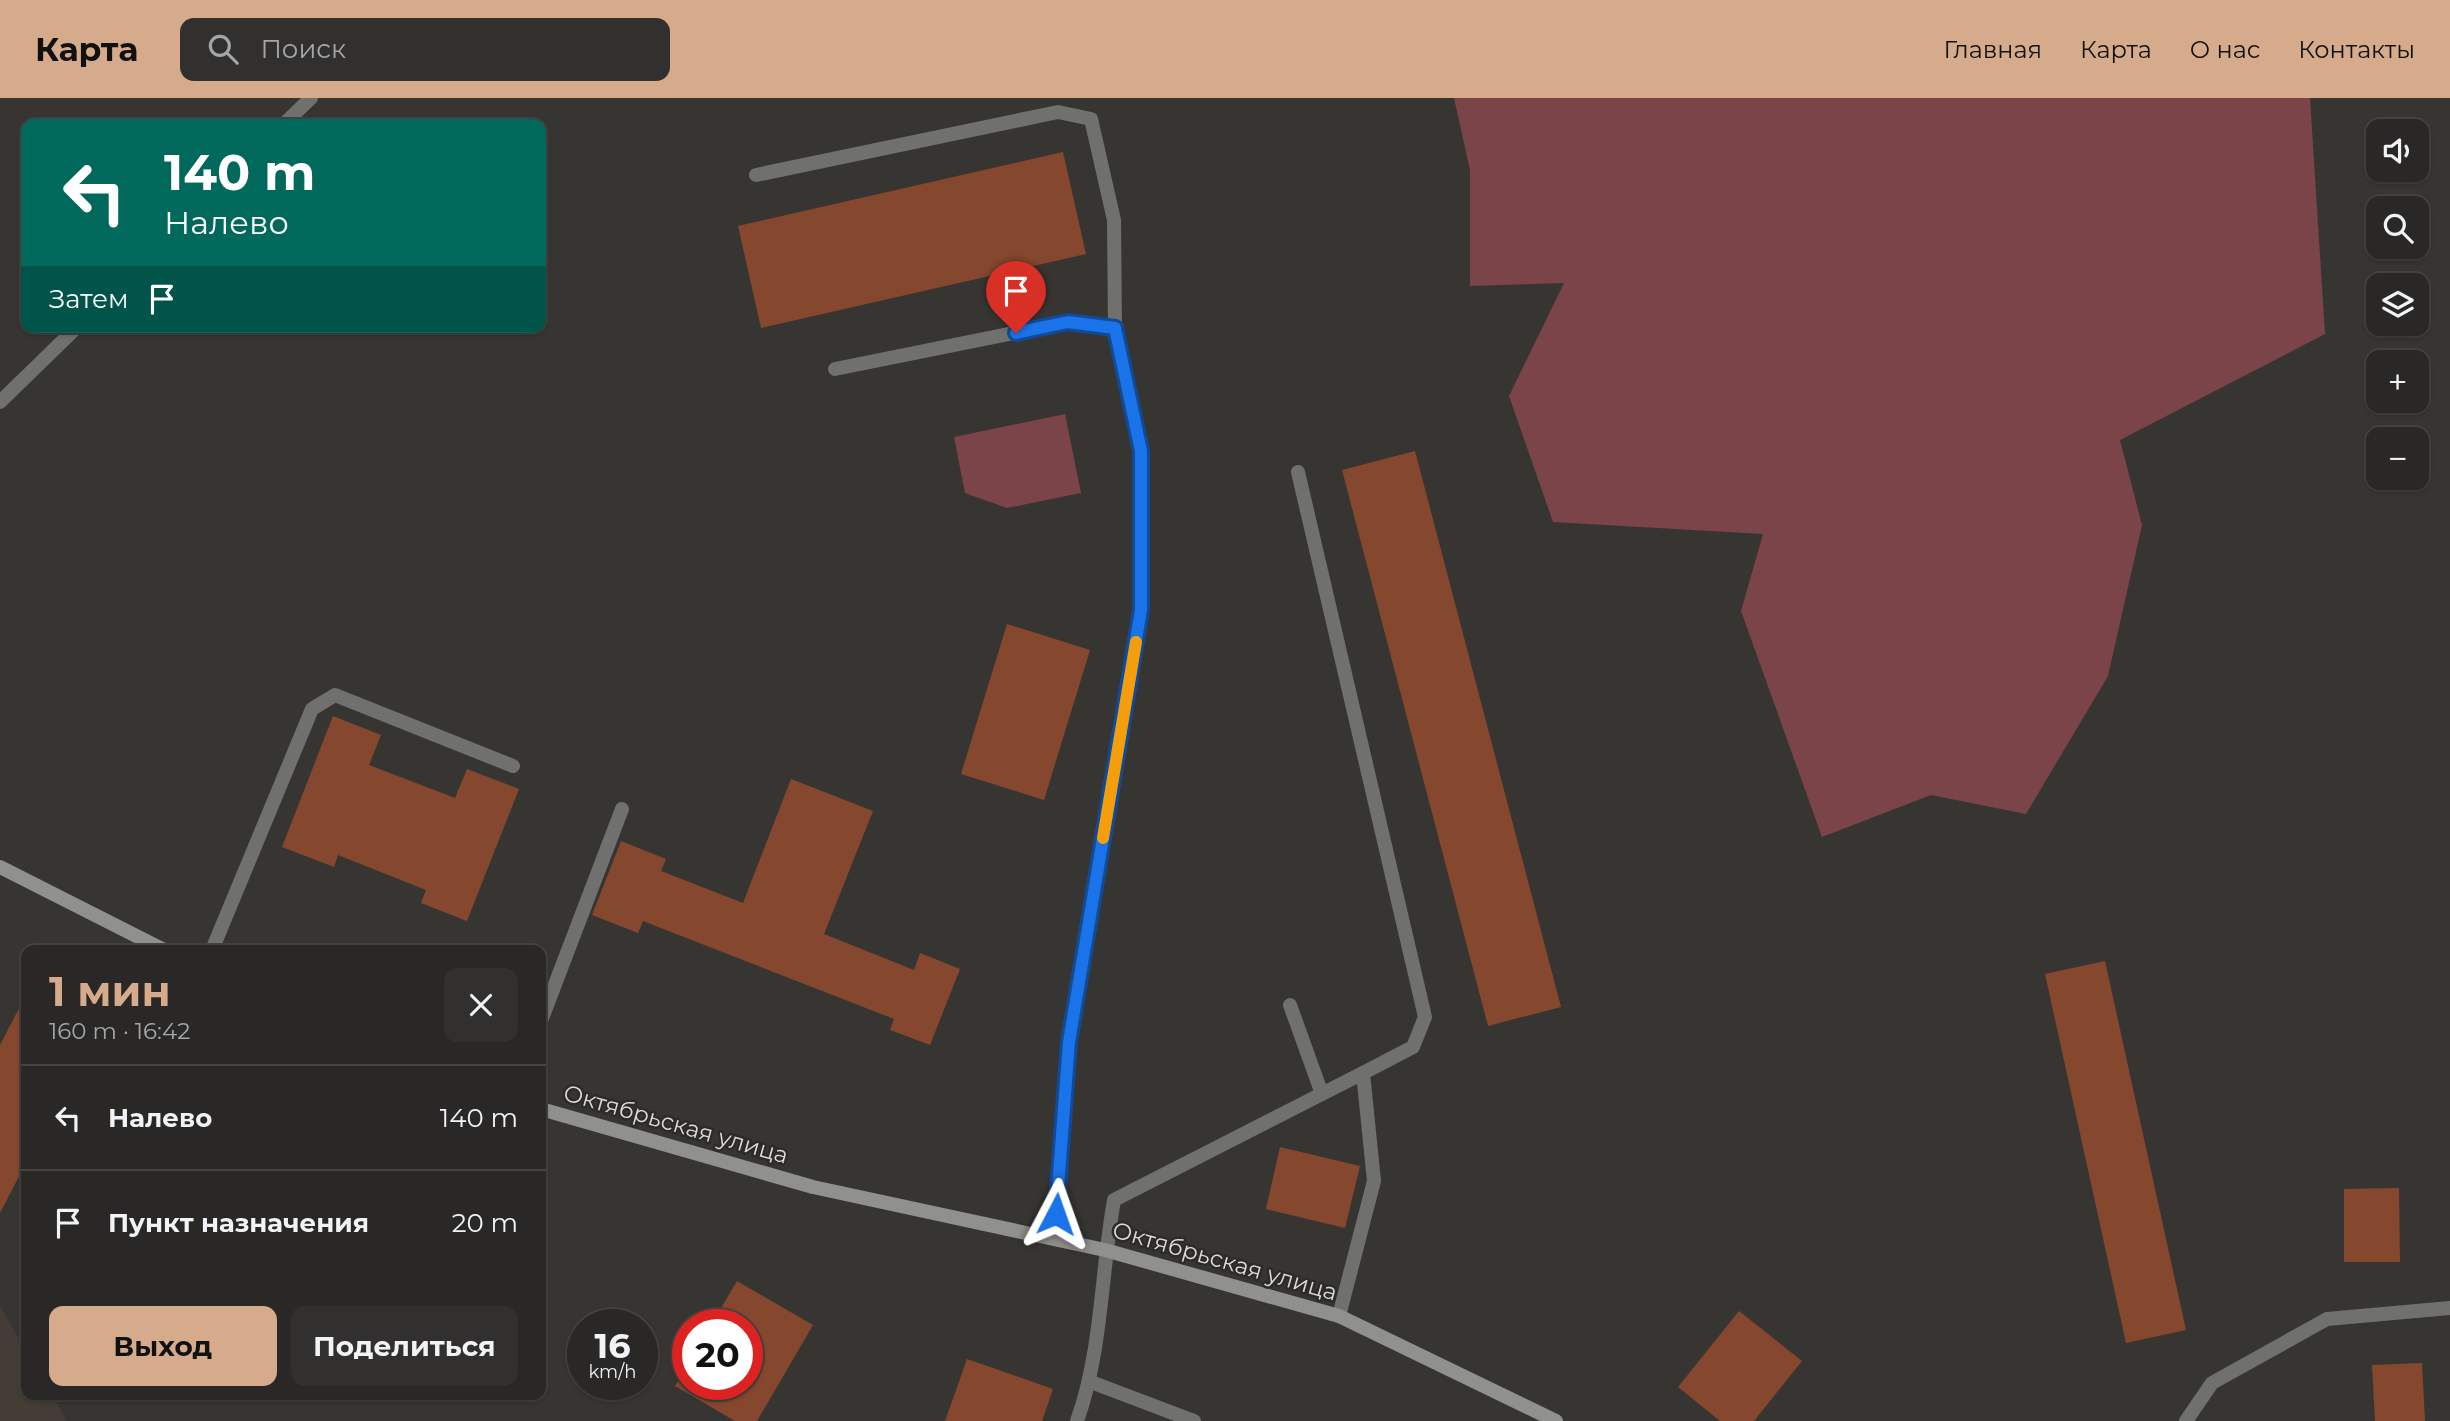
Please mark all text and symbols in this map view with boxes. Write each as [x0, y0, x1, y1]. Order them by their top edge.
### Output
search box [180, 18, 670, 81]
text: Карта [35, 29, 138, 69]
icon: search [204, 30, 242, 68]
text: Поиск [260, 33, 346, 65]
text: Главная [1944, 35, 2042, 64]
text: Карта [2080, 35, 2152, 64]
text: О нас [2190, 35, 2260, 64]
text: Контакты [2298, 35, 2415, 64]
map controls [2366, 119, 2429, 490]
button: sound [2366, 119, 2429, 182]
text: 140 m [164, 143, 316, 202]
icon: left [49, 147, 140, 238]
button: search [2366, 196, 2429, 259]
text: Налево [164, 203, 289, 242]
pin [986, 261, 1046, 333]
icon: arrive [997, 272, 1035, 310]
button: layers [2366, 273, 2429, 336]
icon: arrive [143, 280, 181, 318]
text: Затем [49, 283, 129, 315]
button: + [2366, 350, 2429, 413]
button: − [2366, 427, 2429, 490]
text: 1 мин [49, 965, 171, 1017]
button: close [444, 968, 518, 1042]
text: 160 m · 16:42 [49, 1017, 190, 1045]
street label: Октябрьская улица [560, 1079, 792, 1169]
icon: left [49, 1099, 87, 1137]
text: Налево [108, 1102, 212, 1134]
text: 140 m [440, 1102, 518, 1134]
position arrow [1019, 1177, 1093, 1251]
icon: arrive [49, 1204, 87, 1242]
text: Пункт назначения [108, 1207, 369, 1239]
text: 20 m [452, 1207, 518, 1239]
street label: Октябрьская улица [1109, 1216, 1341, 1306]
button: Выход [49, 1306, 277, 1386]
button: Поделиться [291, 1306, 518, 1386]
speed limit sign: 20 [672, 1309, 763, 1400]
text: 16 [594, 1324, 631, 1367]
text: km/h [588, 1361, 637, 1383]

